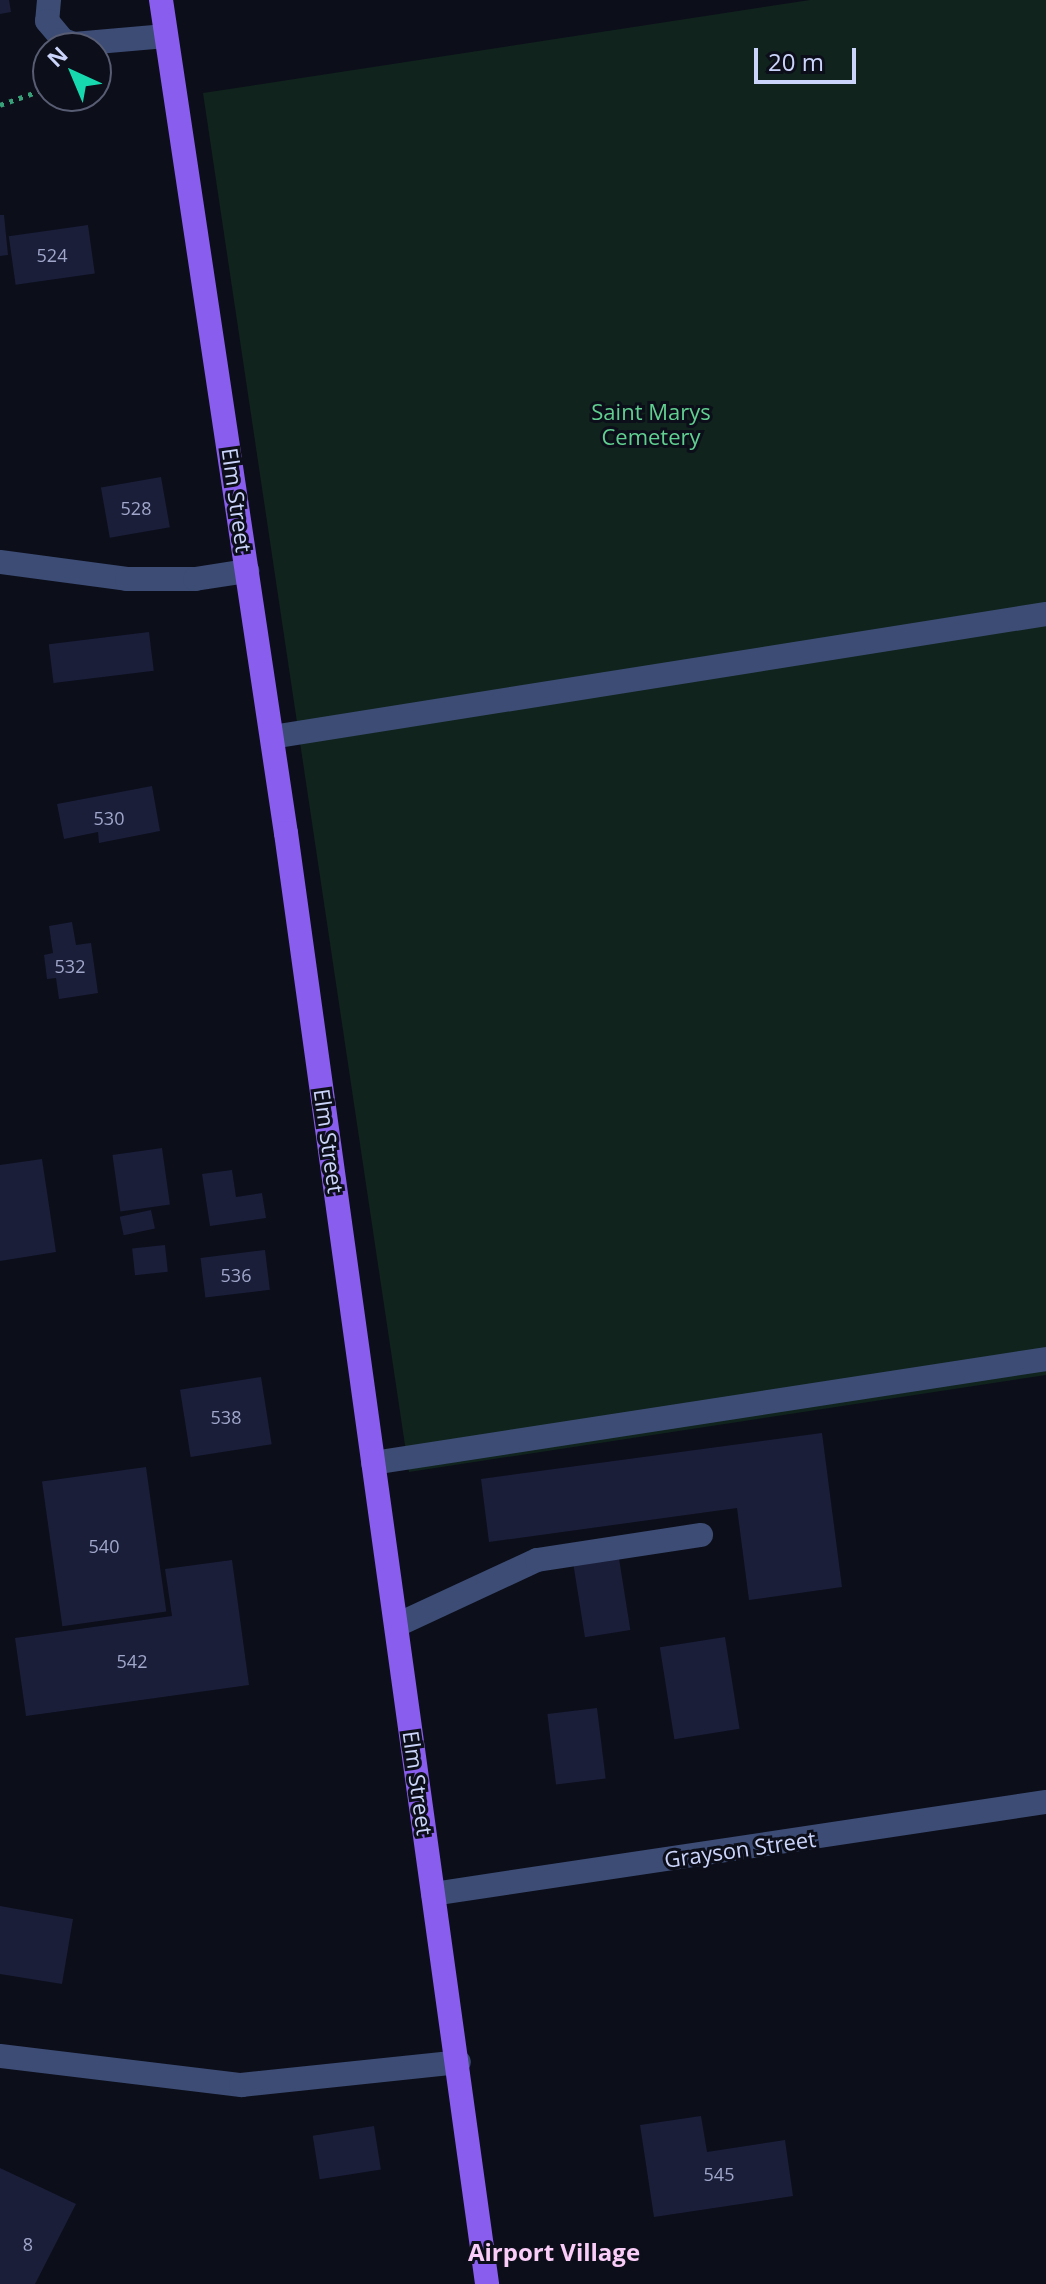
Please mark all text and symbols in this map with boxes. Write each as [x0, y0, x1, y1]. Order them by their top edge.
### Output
north arrow [32, 32, 112, 112]
scale bar [758, 32, 860, 82]
text: N [40, 39, 74, 73]
text: 20 m [768, 45, 824, 78]
house number: 524 [37, 244, 67, 266]
park label: Saint Marys Cemetery [591, 398, 711, 450]
street label: Elm Street [217, 446, 257, 554]
house number: 528 [121, 497, 151, 519]
house number: 530 [94, 807, 124, 829]
house number: 532 [55, 955, 85, 977]
street label: Elm Street [309, 1087, 349, 1195]
house number: 536 [221, 1264, 251, 1286]
house number: 538 [211, 1406, 241, 1428]
house number: 540 [89, 1535, 119, 1557]
house number: 542 [117, 1650, 147, 1672]
street label: Elm Street [398, 1729, 438, 1837]
street label: Grayson Street [663, 1825, 817, 1873]
house number: 545 [704, 2163, 734, 2185]
house number: 8 [23, 2233, 33, 2255]
district label: Airport Village [468, 2238, 640, 2266]

